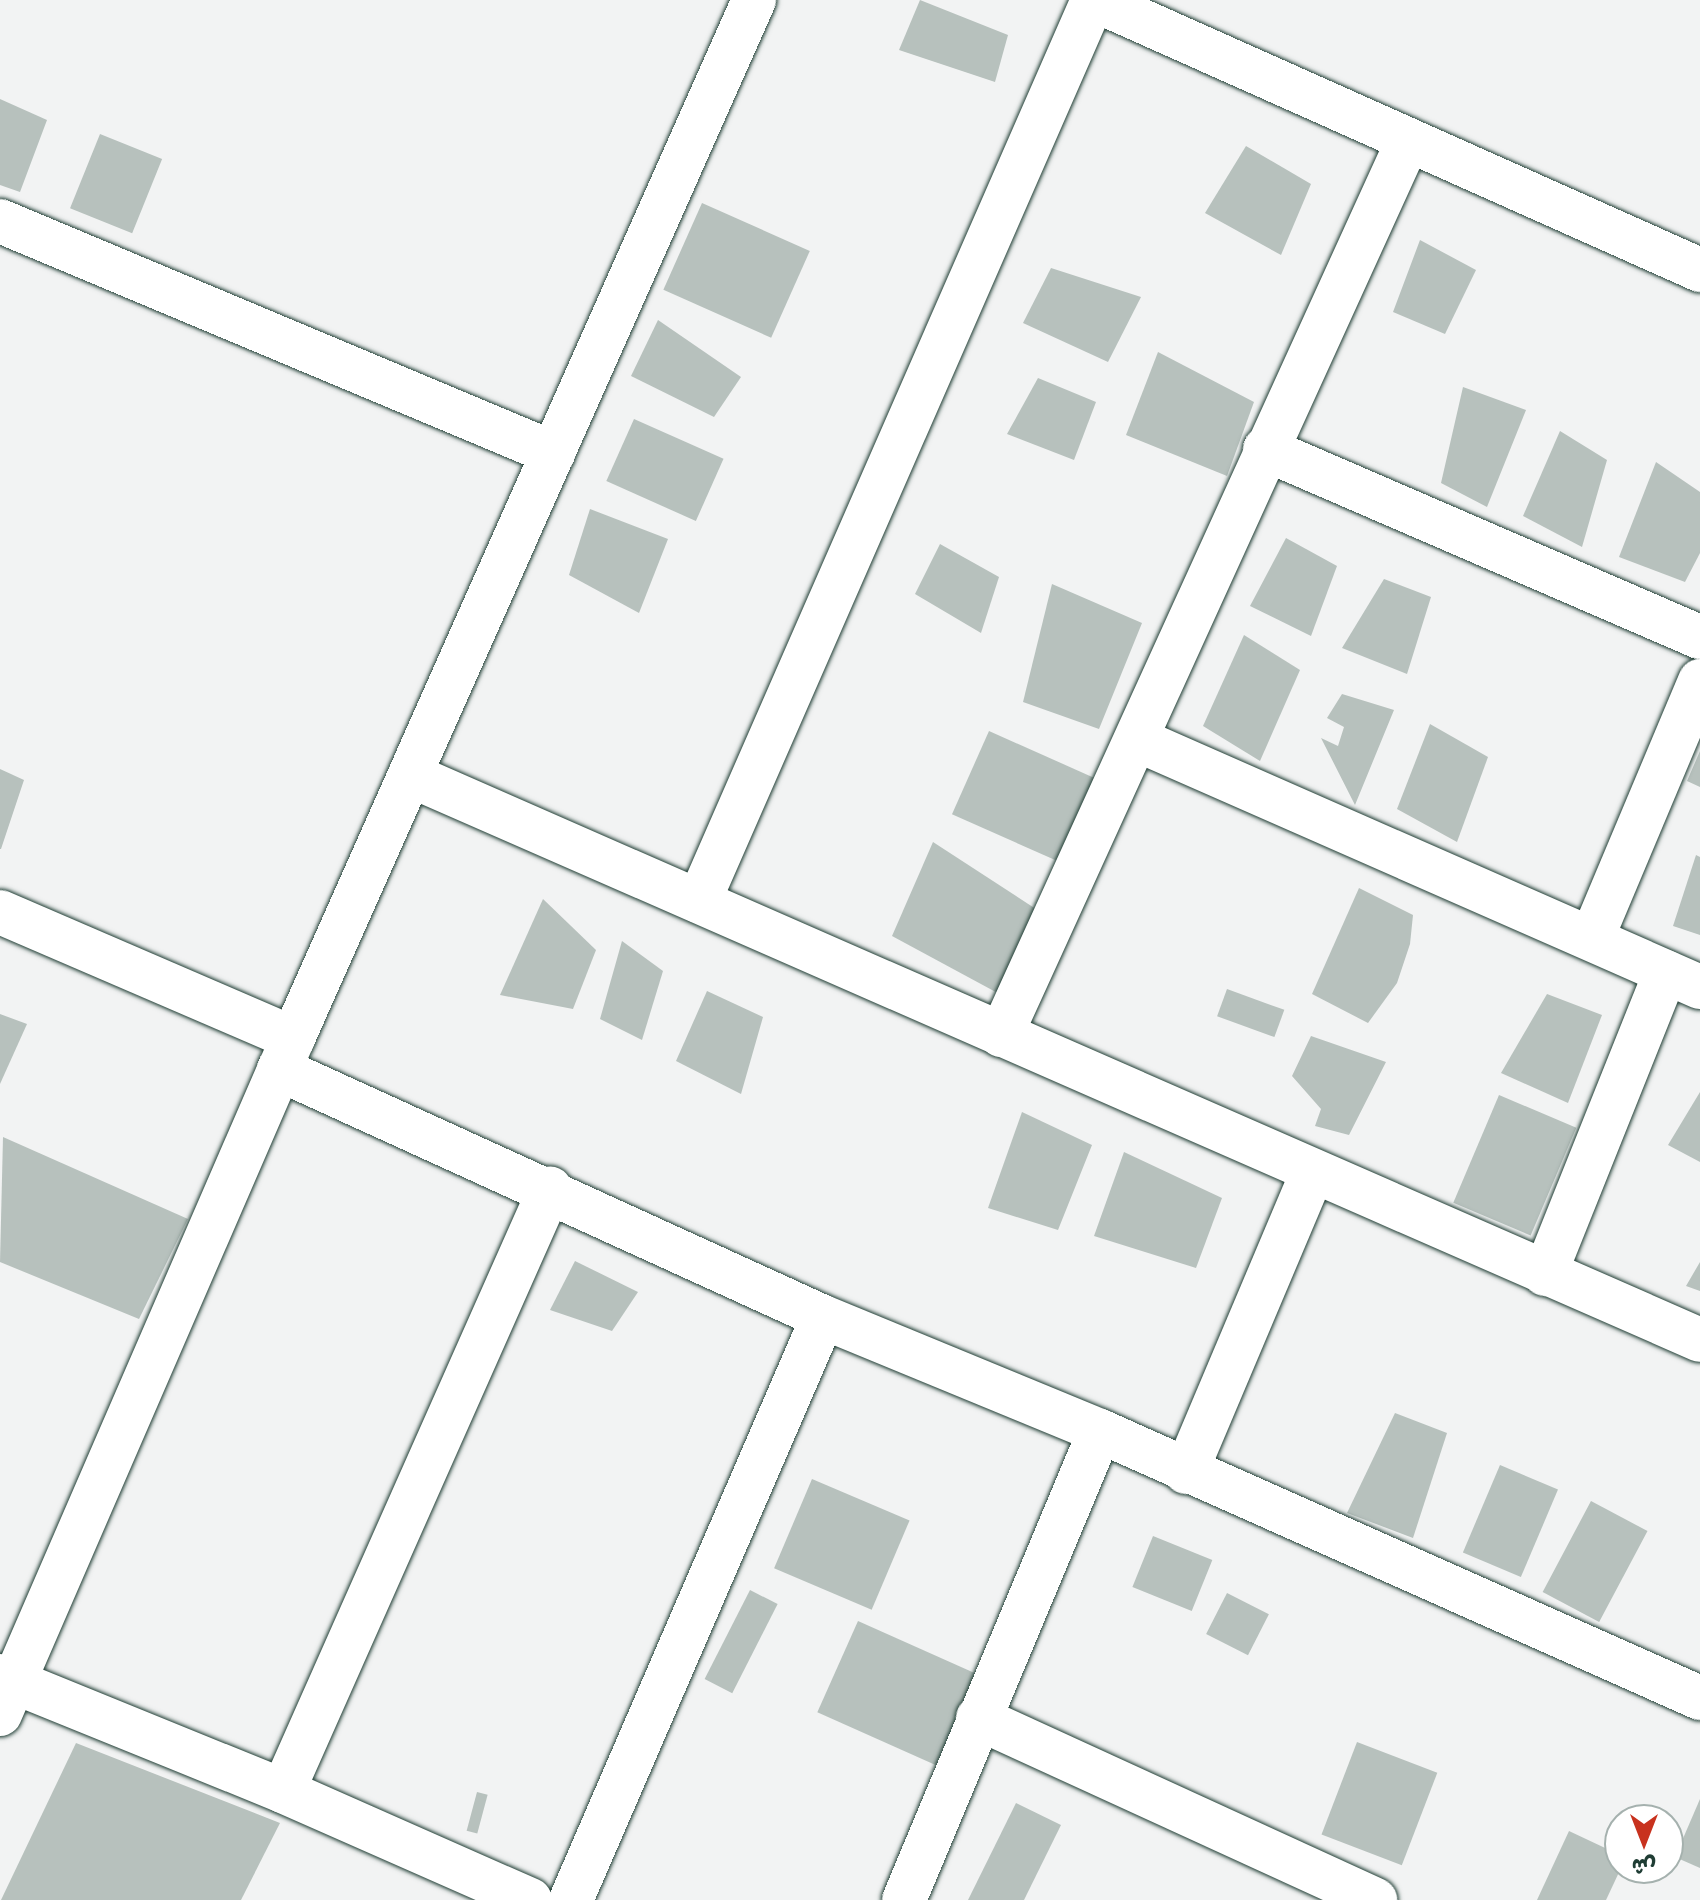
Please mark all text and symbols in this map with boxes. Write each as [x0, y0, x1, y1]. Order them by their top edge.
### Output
north arrow [1604, 1804, 1684, 1884]
text: ش [1632, 1852, 1656, 1881]

